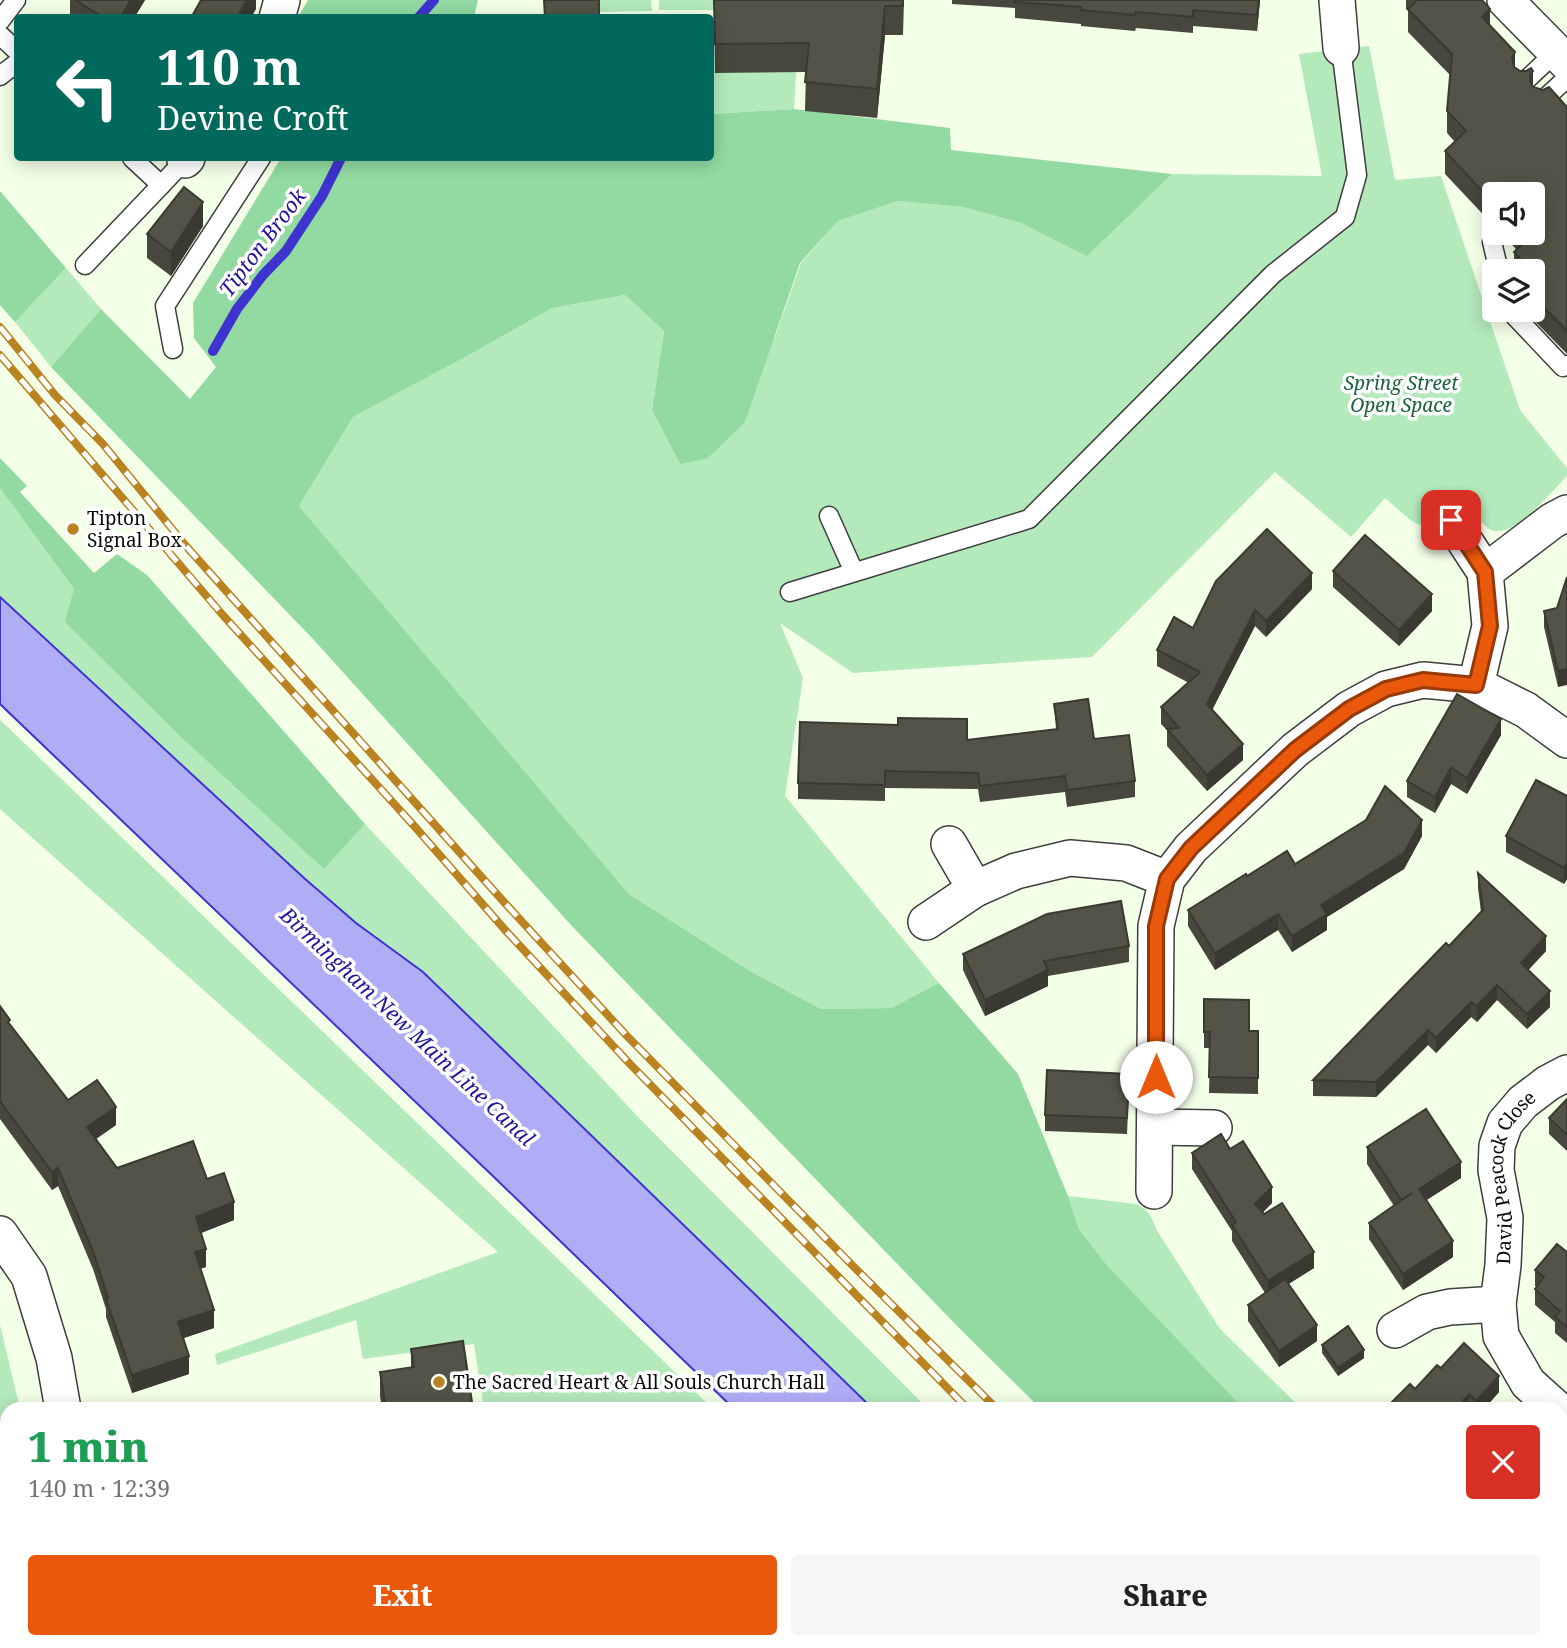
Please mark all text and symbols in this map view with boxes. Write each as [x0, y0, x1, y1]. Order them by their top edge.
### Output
text: 110 m [157, 33, 301, 99]
icon: left [42, 42, 133, 133]
text: Devine Croft [157, 96, 349, 139]
water label: Tipton Brook [212, 182, 313, 302]
map controls [1482, 182, 1545, 322]
button: sound [1482, 182, 1545, 245]
button: layers [1482, 259, 1545, 322]
park label: Spring Street Open Space [1344, 370, 1459, 418]
pin [1421, 490, 1481, 550]
icon: arrive [1432, 501, 1470, 539]
place label: Tipton Signal Box [87, 505, 182, 553]
marker: Tipton Signal Box [65, 521, 81, 537]
water label: Birmingham New Main Line Canal [274, 900, 541, 1152]
position arrow [1119, 1040, 1193, 1114]
street label: David Peacock Close [1482, 1084, 1541, 1265]
place label: The Sacred Heart & All Souls Church Hall [453, 1369, 825, 1395]
marker: The Sacred Heart & All Souls Church Hall [431, 1374, 447, 1390]
text: 1 min [28, 1417, 149, 1474]
button: close [1466, 1425, 1540, 1499]
text: 140 m · 12:39 [28, 1472, 170, 1504]
button: Exit [28, 1555, 777, 1635]
button: Share [791, 1555, 1540, 1635]

